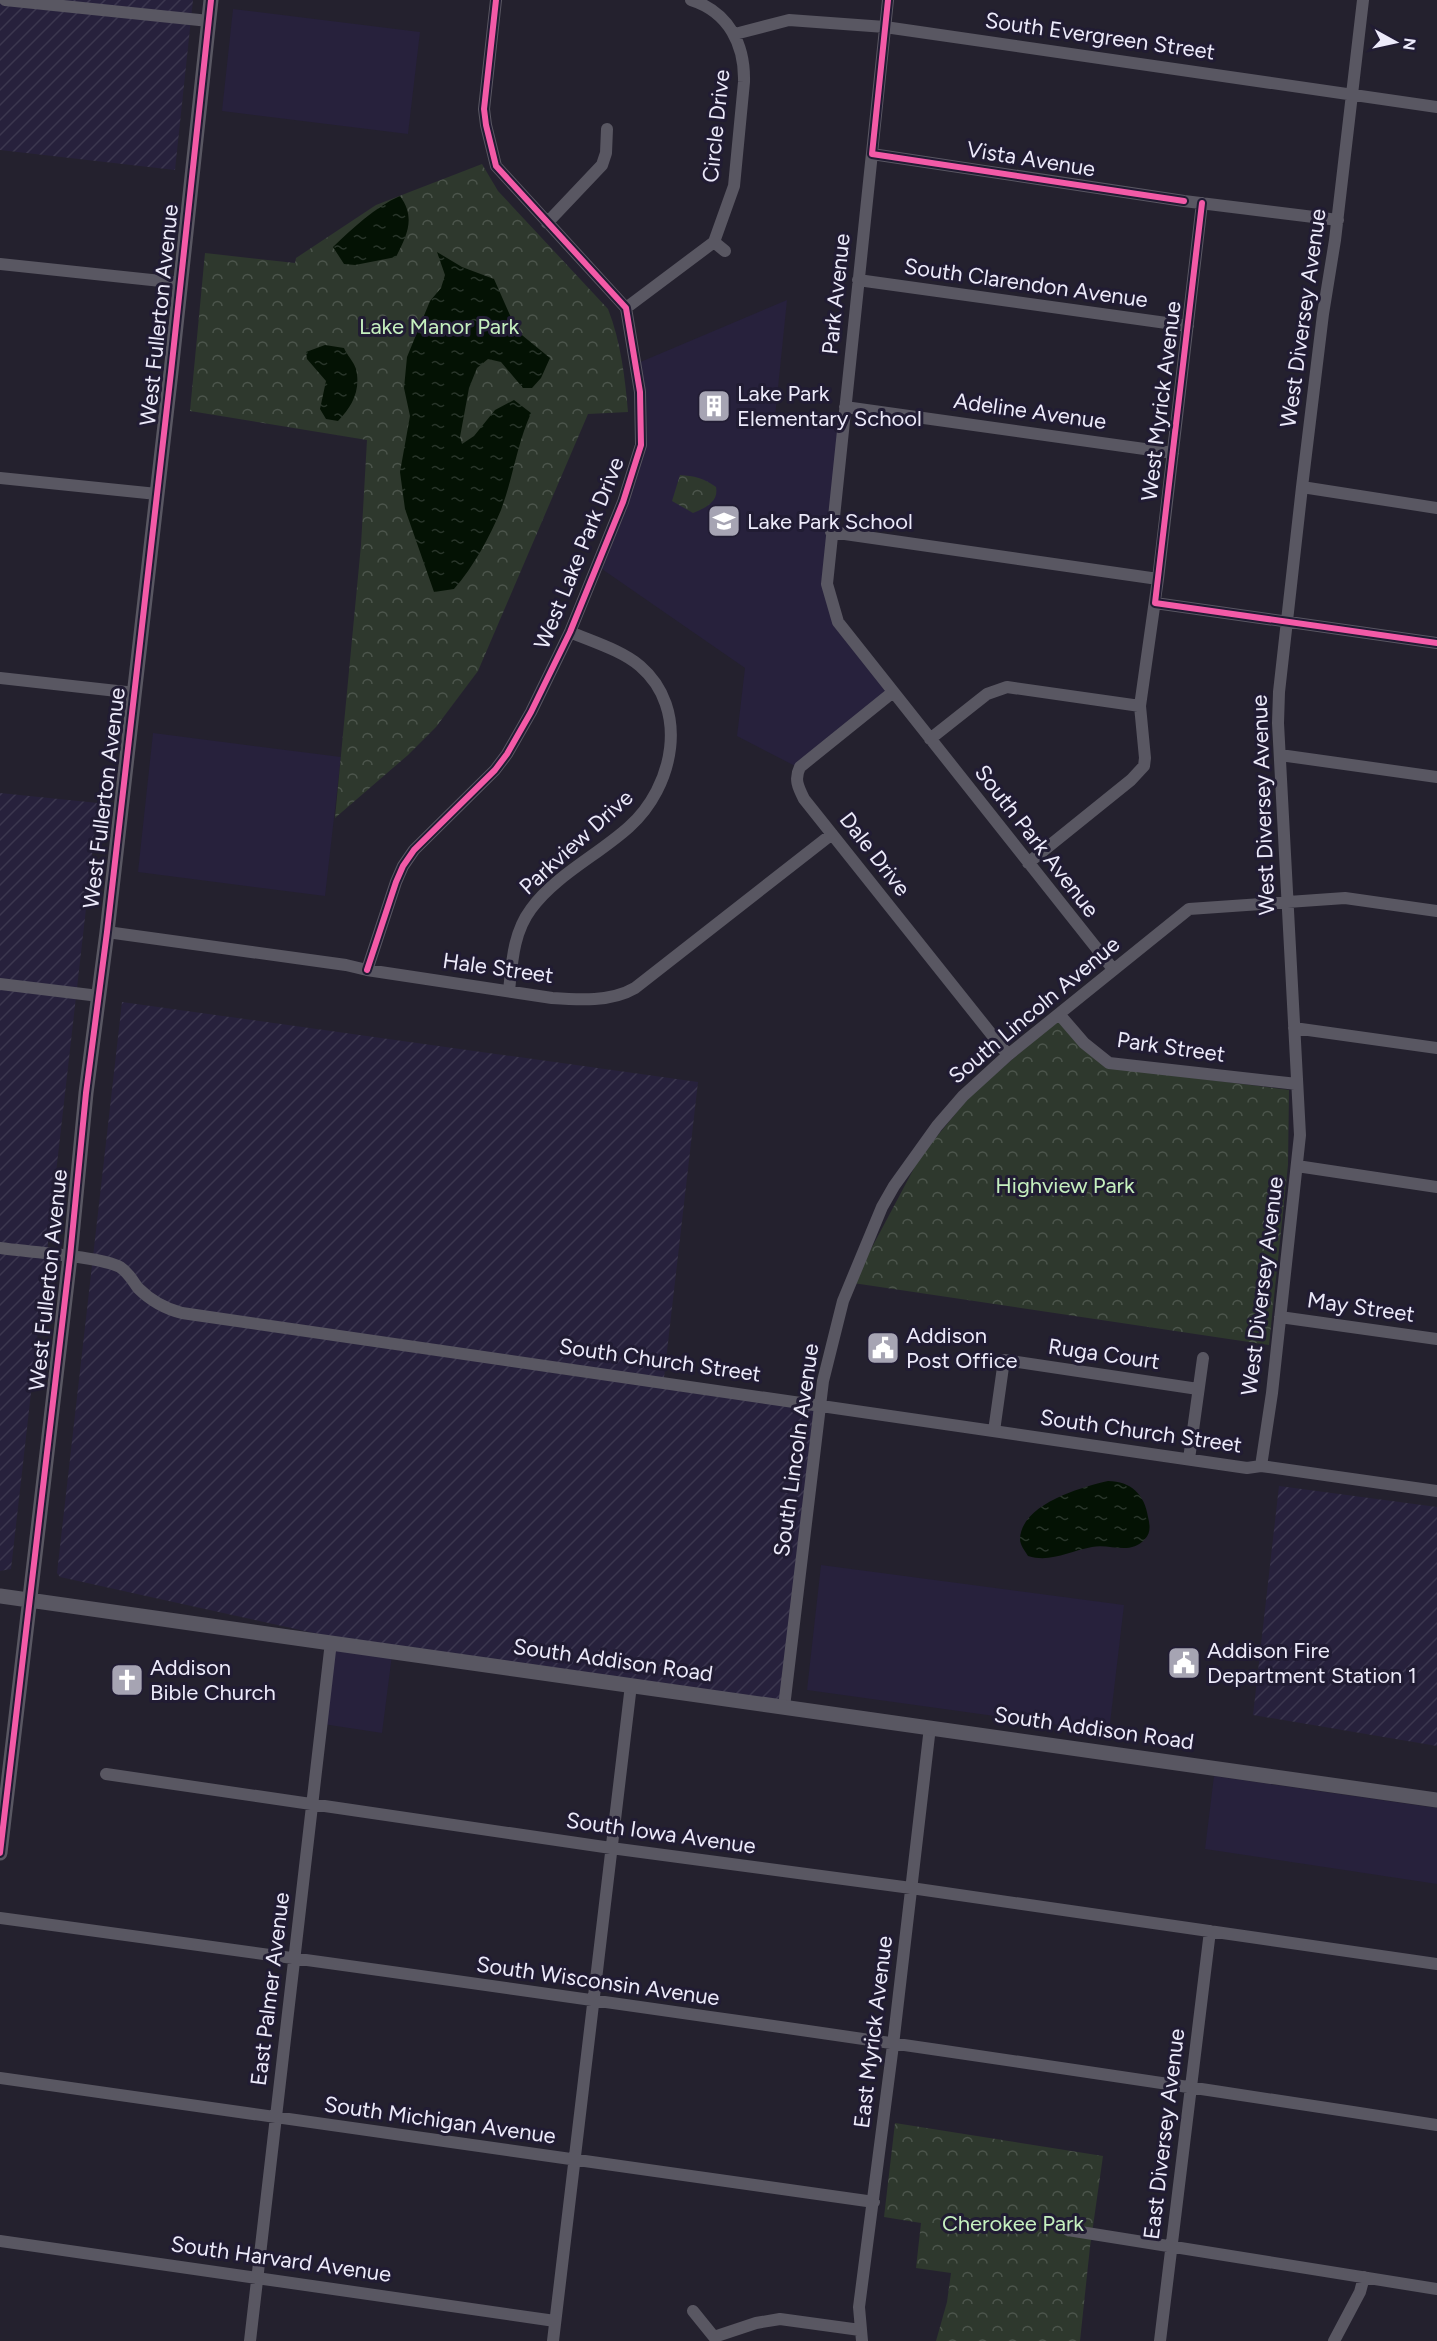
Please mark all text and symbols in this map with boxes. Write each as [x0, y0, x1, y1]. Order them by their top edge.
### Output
street label: South Evergreen Street [983, 6, 1217, 66]
north arrow [1365, 12, 1425, 72]
text: N [1399, 37, 1420, 51]
street label: Circle Drive [697, 68, 735, 184]
street label: Vista Avenue [965, 136, 1097, 182]
street label: West Fullerton Avenue [134, 203, 184, 427]
street label: West Diversey Avenue [1274, 207, 1332, 429]
street label: Park Avenue [816, 232, 856, 356]
street label: South Clarendon Avenue [902, 253, 1150, 313]
street label: West Myrick Avenue [1135, 299, 1187, 503]
park label: Lake Manor Park [359, 313, 519, 340]
place label: Lake Park Elementary School [737, 380, 922, 432]
street label: Adeline Avenue [952, 387, 1108, 435]
building icon: Lake Park Elementary School [696, 388, 732, 424]
street label: West Lake Park Drive [528, 453, 630, 653]
school or university icon: Lake Park School [706, 503, 742, 539]
place label: Lake Park School [747, 508, 913, 535]
street label: West Fullerton Avenue [77, 686, 131, 910]
street label: West Diversey Avenue [1246, 694, 1280, 916]
street label: South Park Avenue [969, 759, 1105, 923]
street label: Parkview Drive [514, 784, 638, 900]
street label: Dale Drive [834, 806, 916, 902]
street label: South Lincoln Avenue [943, 931, 1125, 1089]
street label: Hale Street [441, 947, 555, 989]
street label: Park Street [1115, 1026, 1227, 1068]
street label: West Fullerton Avenue [23, 1168, 73, 1392]
park label: Highview Park [995, 1172, 1135, 1199]
street label: West Diversey Avenue [1235, 1175, 1289, 1397]
street label: May Street [1306, 1286, 1416, 1328]
place label: Addison Post Office [906, 1322, 1018, 1374]
public building icon: Addison Post Office [865, 1330, 901, 1366]
street label: South Church Street [557, 1332, 763, 1388]
street label: Ruga Court [1047, 1333, 1161, 1375]
street label: South Lincoln Avenue [768, 1342, 824, 1558]
street label: South Church Street [1038, 1403, 1244, 1459]
street label: South Addison Road [511, 1633, 715, 1687]
place label: Addison Fire Department Station 1 [1207, 1637, 1417, 1689]
public building icon: Addison Fire Department Station 1 [1166, 1645, 1202, 1681]
place label: Addison Bible Church [150, 1654, 276, 1706]
church icon: Addison Bible Church [109, 1662, 145, 1698]
street label: South Addison Road [992, 1701, 1196, 1755]
street label: South Iowa Avenue [565, 1806, 757, 1860]
street label: East Palmer Avenue [245, 1891, 295, 2087]
street label: East Myrick Avenue [848, 1934, 898, 2130]
street label: South Wisconsin Avenue [475, 1951, 721, 2011]
street label: East Diversey Avenue [1138, 2027, 1190, 2241]
street label: South Michigan Avenue [322, 2090, 558, 2150]
park label: Cherokee Park [942, 2210, 1084, 2237]
street label: South Harvard Avenue [169, 2230, 393, 2288]

